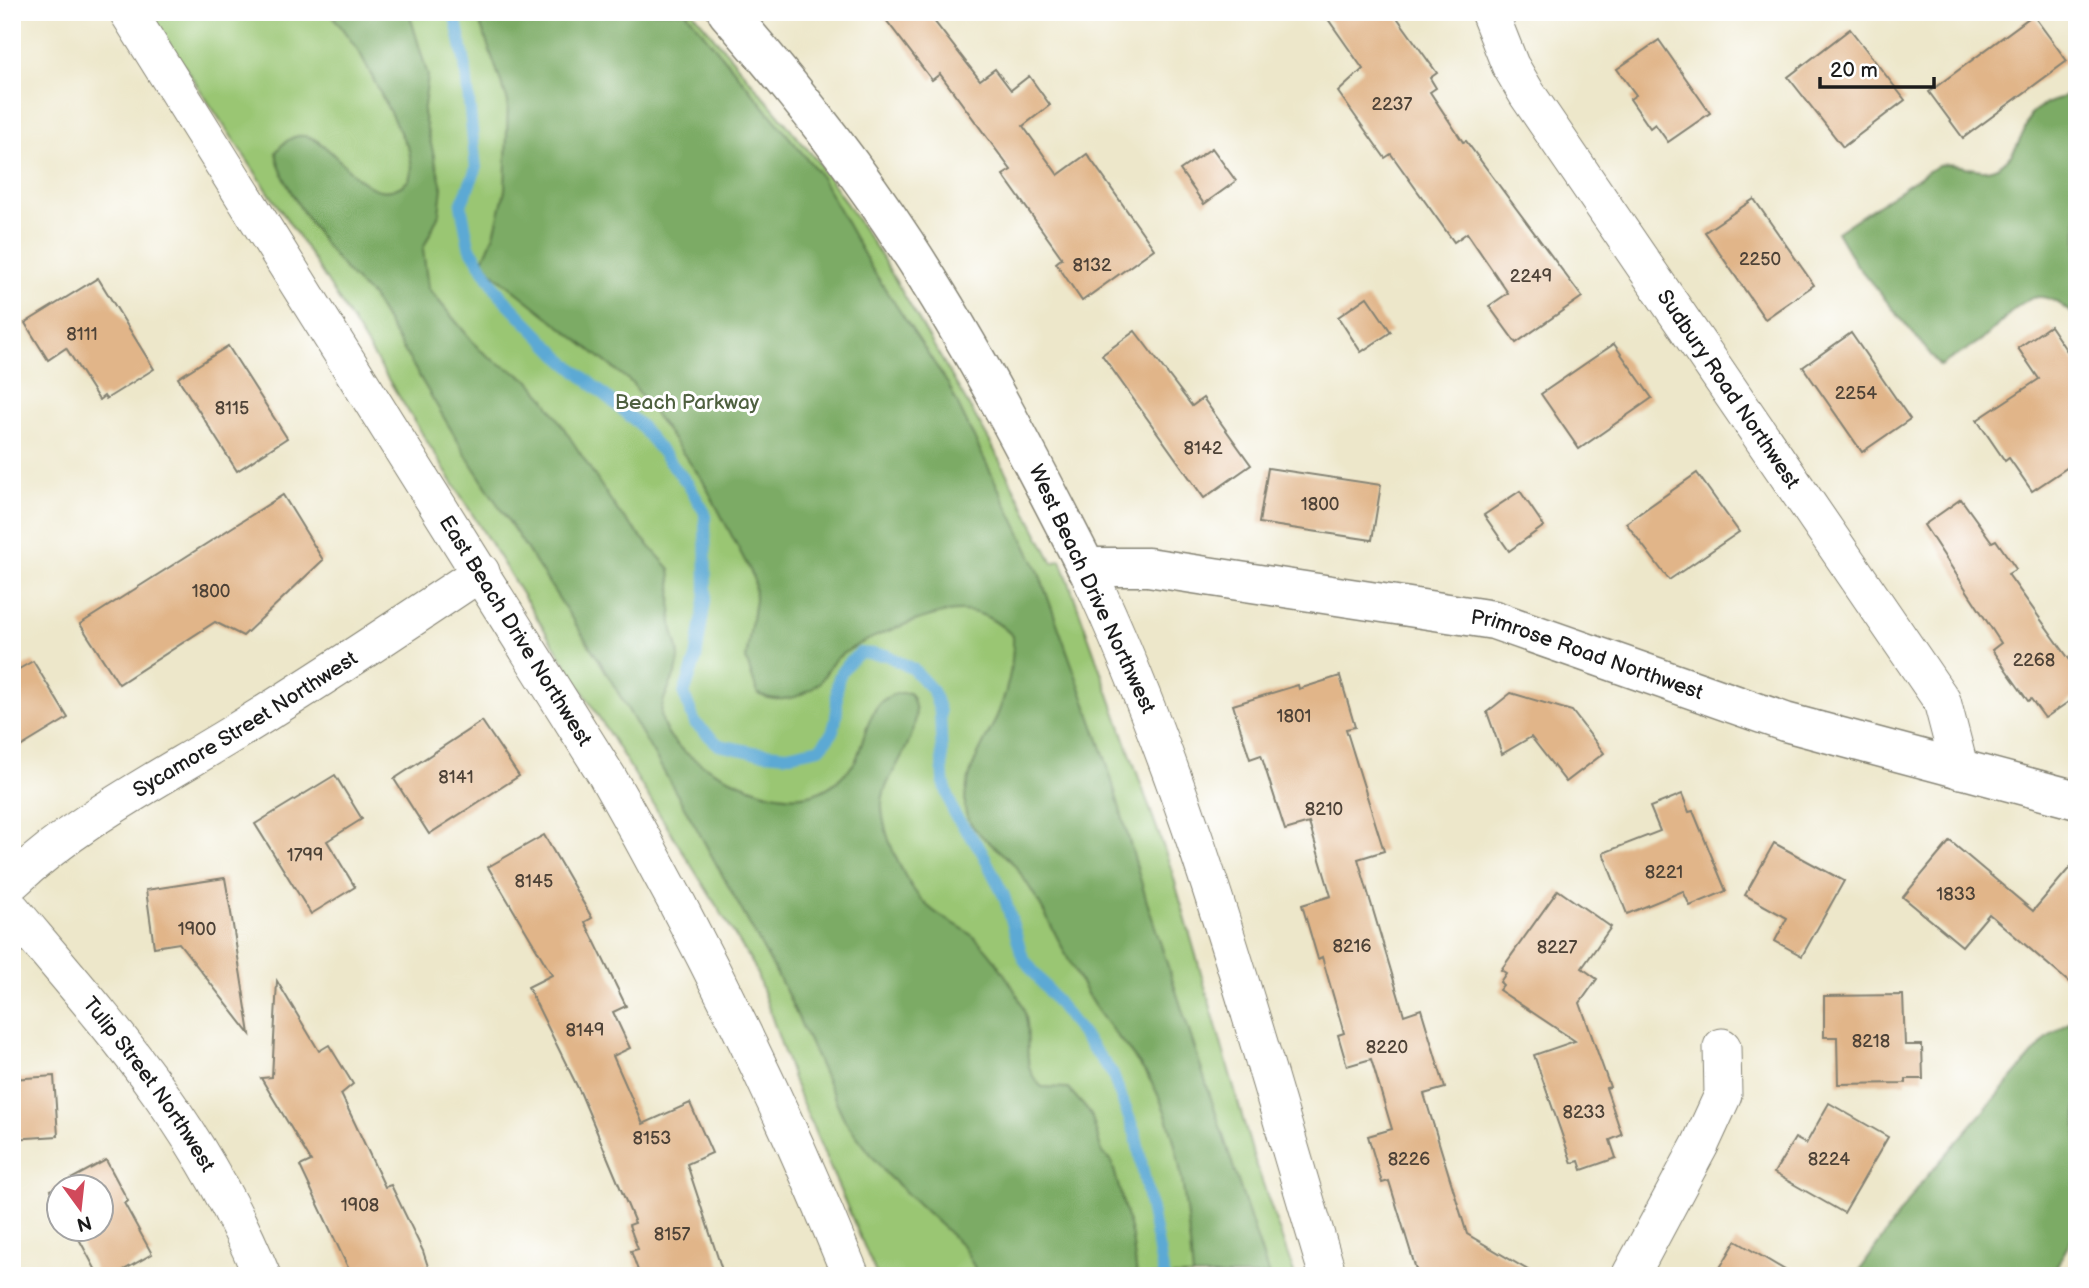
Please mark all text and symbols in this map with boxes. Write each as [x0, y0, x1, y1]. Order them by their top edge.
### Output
scale bar [1820, 46, 1933, 90]
text: 20 m [1830, 58, 1878, 83]
house number: 2237 [1372, 94, 1413, 115]
house number: 2250 [1739, 249, 1781, 270]
house number: 8132 [1072, 255, 1112, 276]
house number: 2249 [1510, 266, 1552, 287]
street label: Sudbury Road Northwest [1652, 285, 1806, 494]
house number: 8111 [66, 324, 98, 345]
house number: 2254 [1835, 383, 1877, 404]
park label: Beach Parkway [615, 390, 760, 415]
house number: 8115 [215, 398, 249, 419]
house number: 8142 [1183, 438, 1223, 459]
street label: West Beach Drive Northwest [1023, 461, 1161, 718]
house number: 1800 [1301, 494, 1339, 515]
street label: East Beach Drive Northwest [434, 511, 598, 751]
house number: 1800 [192, 581, 230, 602]
street label: Primrose Road Northwest [1469, 604, 1707, 705]
street label: Sycamore Street Northwest [128, 645, 362, 803]
house number: 2268 [2013, 650, 2055, 671]
house number: 1801 [1276, 706, 1312, 727]
house number: 8141 [438, 767, 474, 788]
house number: 8210 [1305, 799, 1343, 820]
house number: 1799 [287, 845, 323, 866]
house number: 8221 [1645, 862, 1683, 883]
house number: 8145 [515, 871, 553, 892]
house number: 1833 [1936, 884, 1976, 905]
house number: 1900 [178, 919, 216, 940]
house number: 8216 [1333, 936, 1371, 957]
house number: 8227 [1537, 937, 1577, 958]
street label: Tulip Street Northwest [78, 992, 221, 1177]
house number: 8149 [566, 1020, 604, 1041]
house number: 8218 [1852, 1031, 1890, 1052]
house number: 8220 [1366, 1037, 1408, 1058]
house number: 8233 [1563, 1102, 1605, 1123]
house number: 8153 [633, 1128, 671, 1149]
house number: 8226 [1388, 1149, 1430, 1170]
house number: 8224 [1808, 1149, 1850, 1170]
north arrow [46, 1172, 116, 1242]
house number: 1908 [341, 1195, 379, 1216]
text: N [74, 1210, 94, 1236]
house number: 8157 [654, 1224, 690, 1245]

